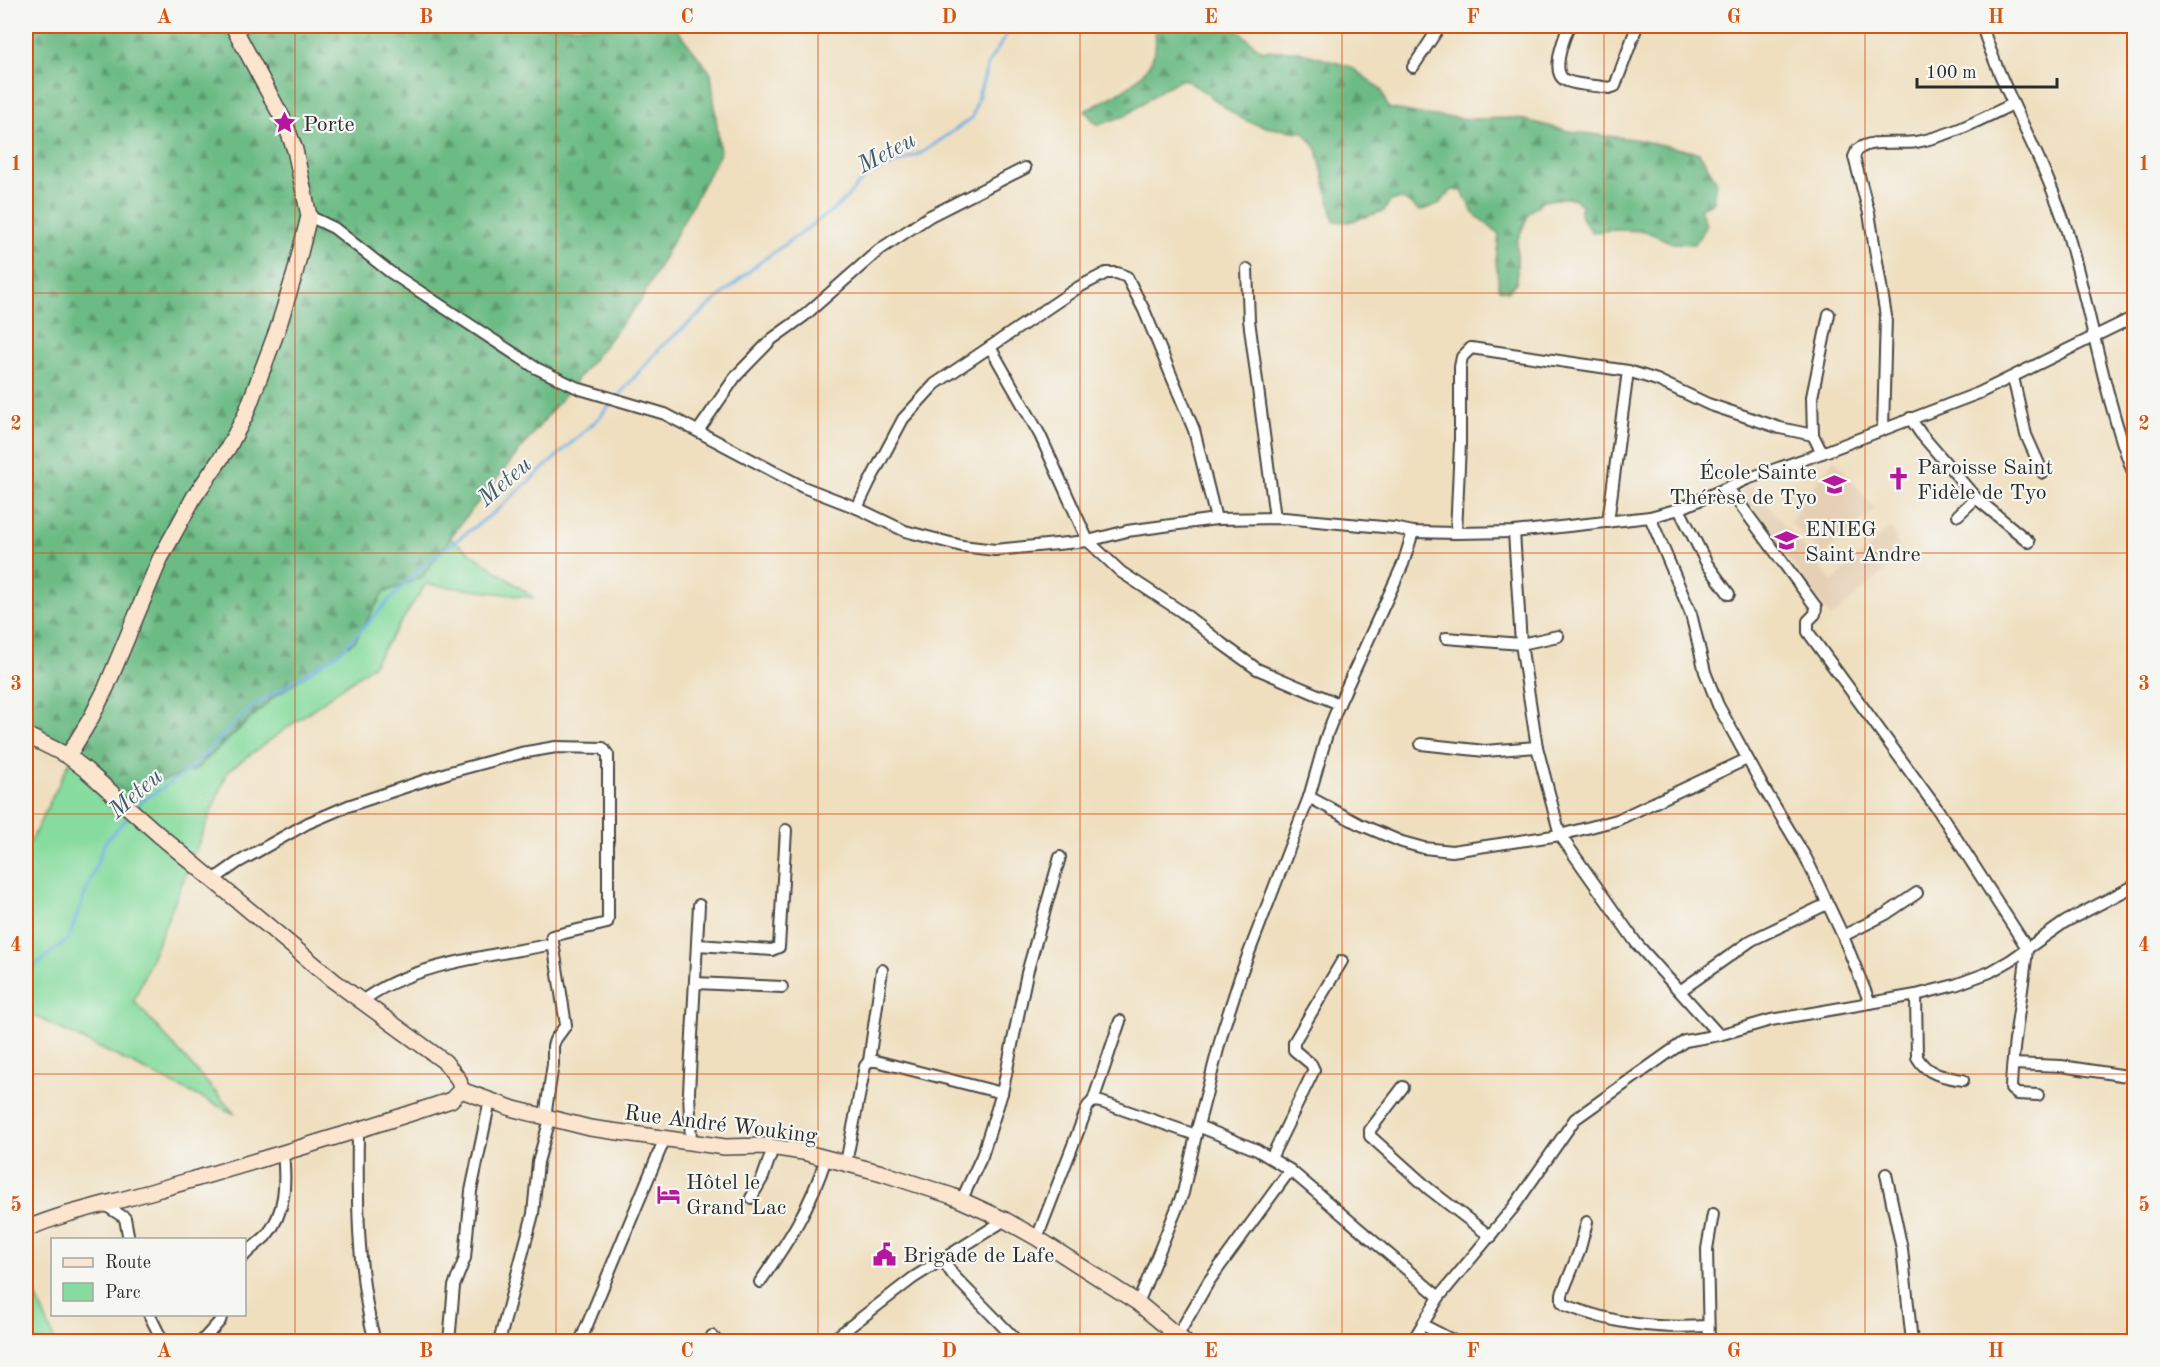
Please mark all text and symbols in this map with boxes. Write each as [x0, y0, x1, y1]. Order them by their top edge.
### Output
text: A [156, 8, 172, 28]
text: B [419, 8, 433, 28]
text: C [680, 8, 694, 28]
text: D [941, 8, 957, 28]
text: E [1204, 8, 1218, 28]
text: F [1466, 8, 1480, 28]
text: G [1727, 8, 1741, 28]
text: H [1988, 8, 2004, 28]
scale bar [1917, 51, 2056, 89]
text: 100 m [1926, 64, 1977, 82]
place icon: Porte [272, 110, 298, 136]
place label: Porte [303, 114, 355, 136]
water label: Meteu [853, 128, 920, 180]
text: 1 [10, 155, 22, 175]
text: 1 [2138, 155, 2150, 175]
text: 2 [10, 415, 22, 435]
text: 2 [2138, 415, 2150, 435]
water label: Meteu [473, 453, 537, 513]
place label: Paroisse Saint Fidèle de Tyo [1917, 457, 2053, 504]
place label: École Sainte Thérèse de Tyo [1669, 459, 1817, 509]
church icon: Paroisse Saint Fidèle de Tyo [1886, 466, 1912, 492]
school or university icon: École Sainte Thérèse de Tyo [1822, 471, 1848, 497]
place label: ENIEG Saint Andre [1805, 519, 1921, 566]
school or university icon: ENIEG Saint Andre [1774, 528, 1800, 554]
text: 3 [10, 675, 22, 695]
text: 3 [2138, 675, 2150, 695]
water label: Meteu [104, 765, 168, 825]
text: 4 [10, 936, 22, 956]
text: 4 [2138, 936, 2150, 956]
street label: Rue André Wouking [623, 1102, 819, 1148]
place label: Hôtel le Grand Lac [686, 1172, 786, 1219]
hotel icon: Hôtel le Grand Lac [655, 1181, 681, 1207]
text: 5 [10, 1195, 22, 1216]
text: 5 [2138, 1195, 2150, 1216]
legend [51, 1238, 246, 1316]
public building icon: Brigade de Lafe [872, 1241, 898, 1267]
place label: Brigade de Lafe [903, 1245, 1054, 1267]
text: Route [105, 1254, 151, 1272]
text: Parc [105, 1284, 141, 1302]
text: A [156, 1342, 172, 1362]
text: B [419, 1342, 433, 1362]
text: C [680, 1342, 694, 1362]
text: D [941, 1342, 957, 1362]
text: E [1204, 1342, 1218, 1362]
text: F [1466, 1342, 1480, 1362]
text: G [1727, 1342, 1741, 1362]
text: H [1988, 1342, 2004, 1362]

